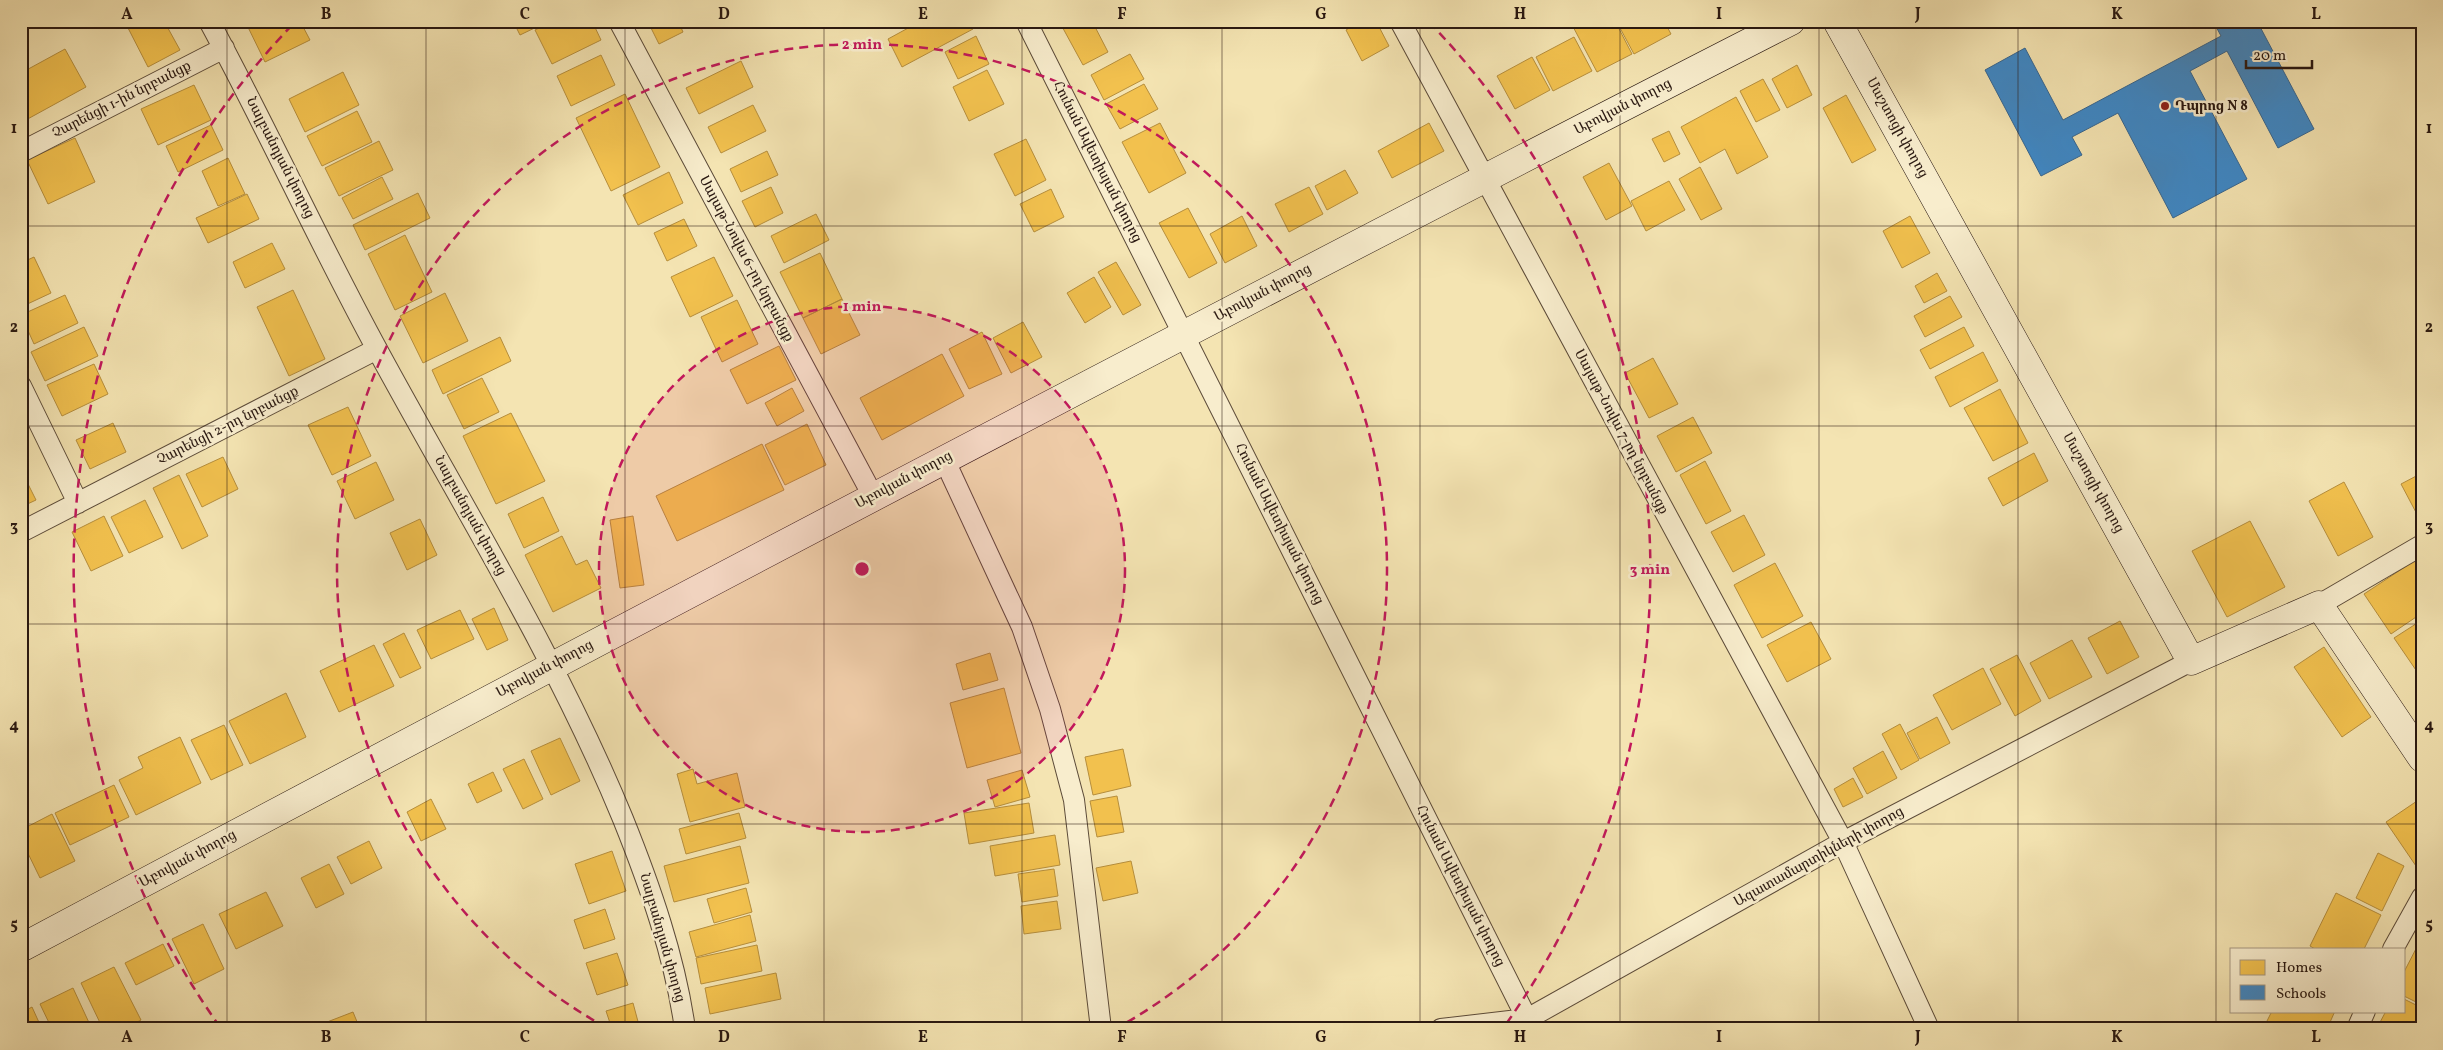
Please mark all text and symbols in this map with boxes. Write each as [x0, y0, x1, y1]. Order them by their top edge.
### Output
text: A [121, 4, 133, 26]
text: B [321, 4, 332, 26]
text: C [520, 4, 530, 26]
text: D [718, 4, 730, 26]
text: E [918, 4, 928, 26]
text: F [1117, 4, 1127, 26]
text: G [1315, 4, 1327, 26]
text: H [1514, 4, 1526, 26]
text: I [1716, 4, 1722, 26]
text: J [1914, 4, 1921, 26]
text: K [2111, 4, 2123, 26]
text: L [2311, 4, 2321, 26]
text: 2 min [842, 35, 882, 56]
scale bar [2246, 38, 2312, 70]
text: 20 m [2253, 46, 2286, 67]
street label: Չարենցի 1-ին նրբանցք [49, 57, 195, 143]
street label: Աբովյան փողոց [1571, 74, 1675, 140]
street label: Մաշտոցի փողոց [1862, 74, 1932, 182]
street label: Հունան Ավետիսյան փողոց [1048, 78, 1146, 246]
street label: Նալբանդյան փողոց [241, 94, 319, 222]
place label: Դպրոց N 8 [2175, 97, 2248, 116]
marker: Դպրոց N 8 [2159, 100, 2171, 112]
text: 1 [11, 118, 17, 140]
text: 1 [2426, 118, 2432, 140]
street label: Սայաթ-Նովա 6-րդ նրբանցք [694, 173, 798, 345]
street label: Աբովյան փողոց [1211, 259, 1315, 327]
text: 1 min [843, 297, 881, 318]
text: 2 [10, 317, 18, 339]
text: 2 [2425, 317, 2433, 339]
street label: Սայաթ-Նովա 7-րդ նրբանցք [1569, 346, 1673, 518]
street label: Չարենցի 2-րդ նրբանցք [154, 382, 302, 470]
street label: Մաշտոցի փողոց [2058, 429, 2128, 537]
street label: Հունան Ավետիսյան փողոց [1230, 440, 1328, 608]
street label: Աբովյան փողոց [852, 446, 956, 514]
street label: Նալբանդյան փողոց [429, 453, 511, 579]
text: 3 [10, 516, 18, 538]
text: 3 [2425, 516, 2433, 538]
centre of rings [853, 560, 871, 578]
text: 3 min [1630, 560, 1670, 581]
street label: Աբովյան փողոց [493, 635, 597, 703]
text: 4 [9, 715, 19, 737]
text: 4 [2424, 715, 2434, 737]
street label: Հունան Ավետիսյան փողոց [1411, 802, 1509, 970]
street label: Ազատամարտիկների փողոց [1731, 802, 1907, 912]
street label: Աբովյան փողոց [136, 825, 240, 893]
street label: Նալբանդյան փողոց [634, 871, 690, 1005]
text: 5 [10, 914, 18, 936]
text: 5 [2425, 914, 2433, 936]
legend [2230, 948, 2406, 1012]
text: Homes [2276, 958, 2322, 979]
text: Schools [2276, 984, 2326, 1005]
text: A [121, 1027, 133, 1049]
text: B [321, 1027, 332, 1049]
text: C [520, 1027, 530, 1049]
text: D [718, 1027, 730, 1049]
text: E [918, 1027, 928, 1049]
text: F [1117, 1027, 1127, 1049]
text: G [1315, 1027, 1327, 1049]
text: H [1514, 1027, 1526, 1049]
text: I [1716, 1027, 1722, 1049]
text: J [1914, 1027, 1921, 1049]
text: K [2111, 1027, 2123, 1049]
text: L [2311, 1027, 2321, 1049]

